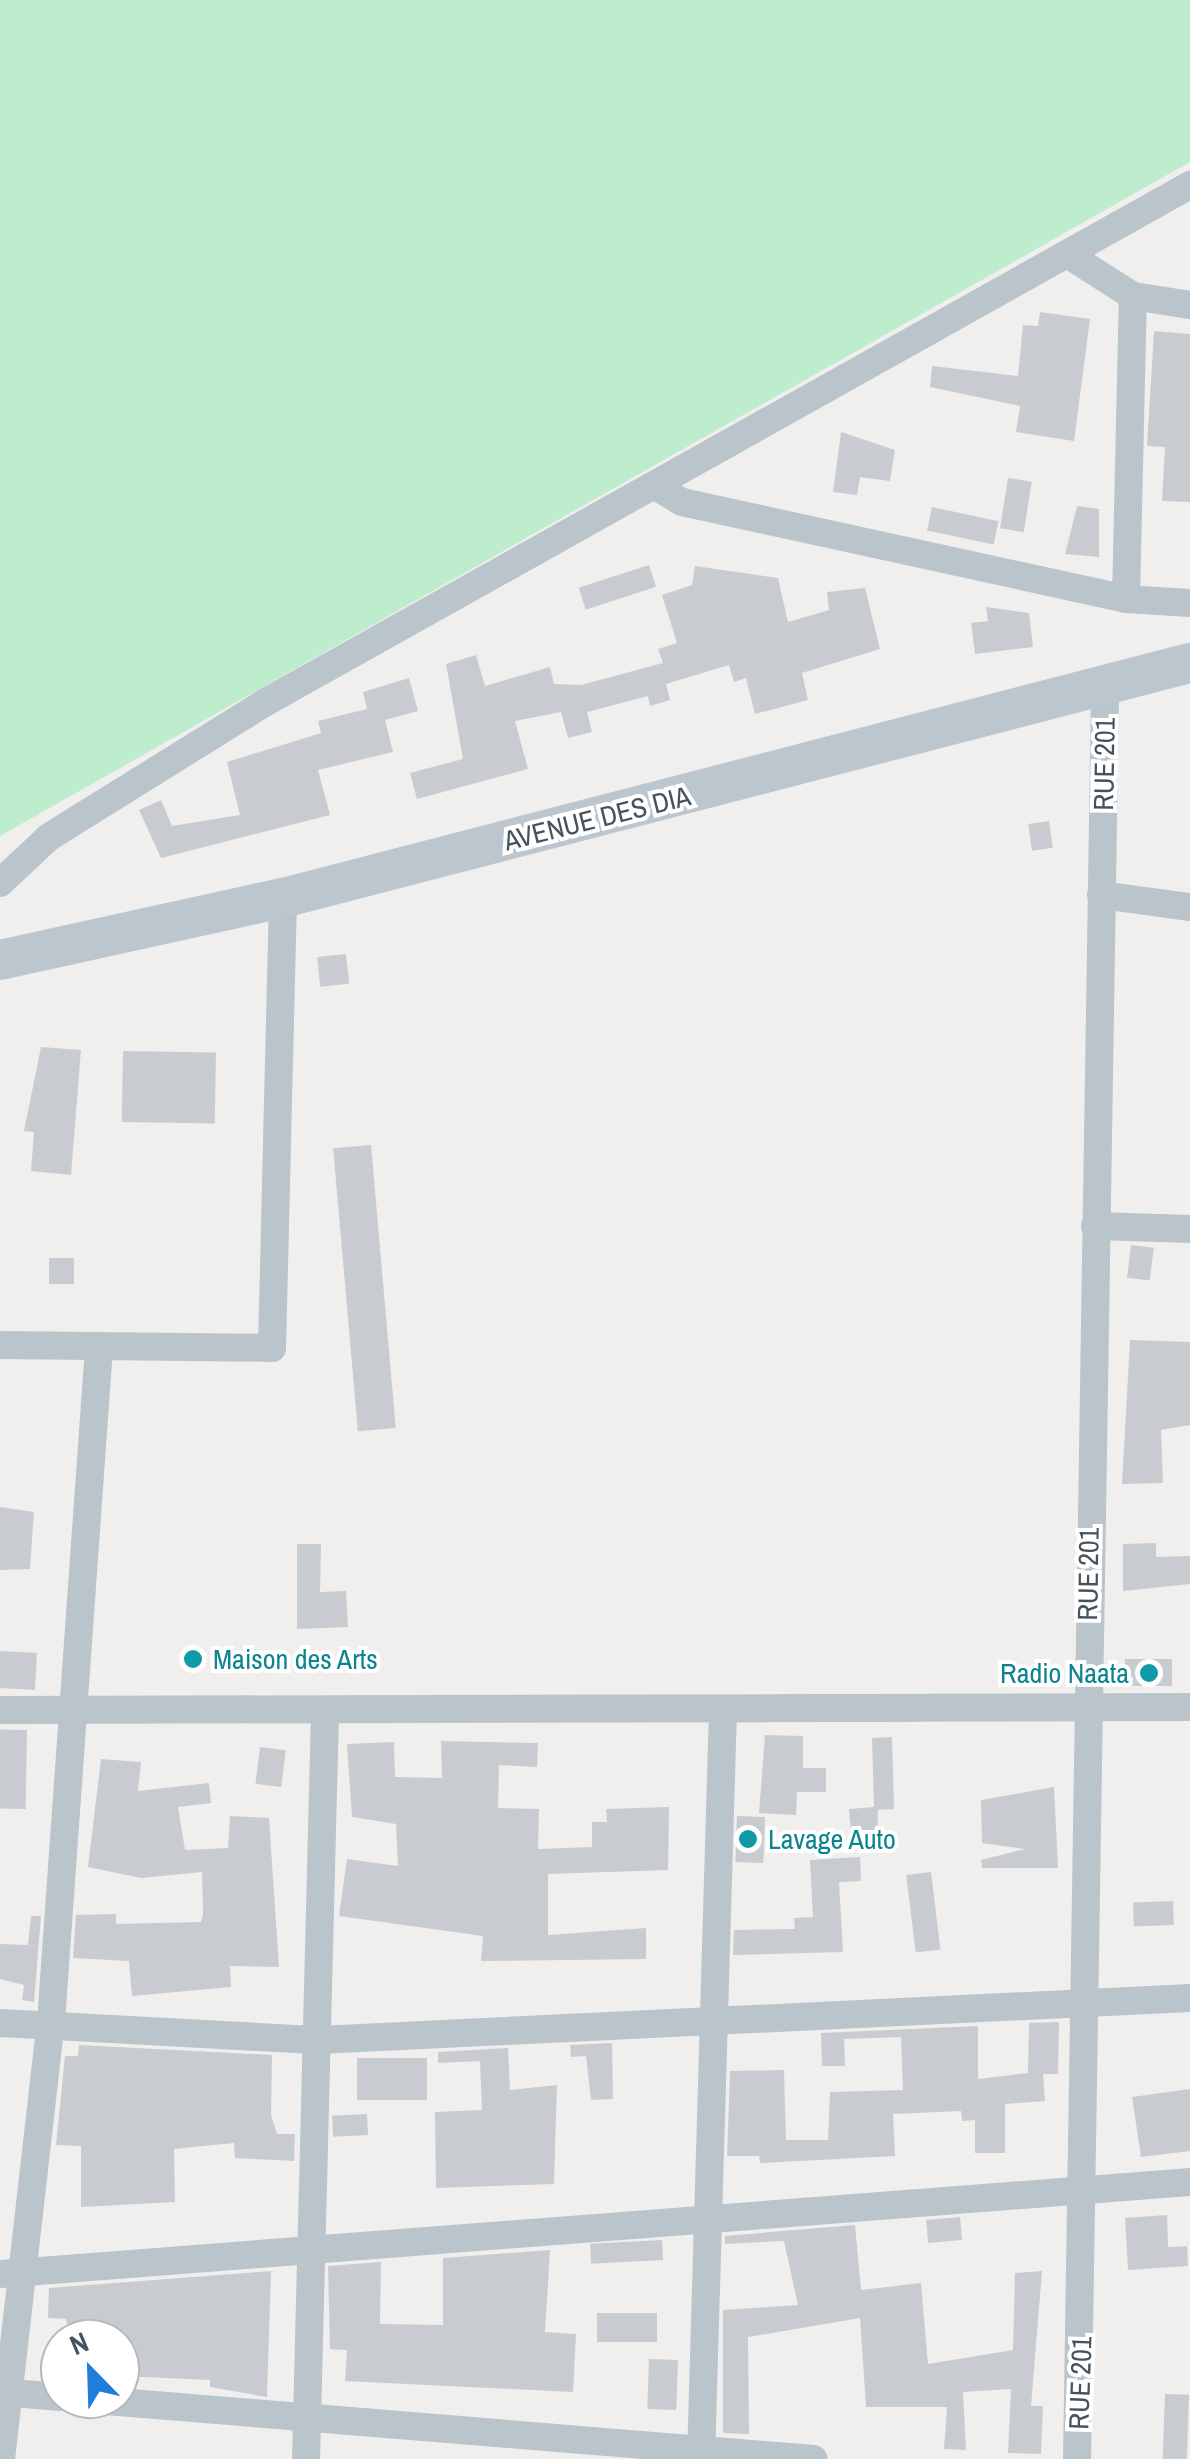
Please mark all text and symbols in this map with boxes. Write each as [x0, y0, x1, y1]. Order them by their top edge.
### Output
street label: RUE 201 [1086, 717, 1122, 811]
street label: AVENUE DES DIA [500, 779, 694, 857]
street label: RUE 201 [1070, 1527, 1106, 1621]
place label: Maison des Arts [213, 1642, 379, 1676]
marker: Maison des Arts [182, 1648, 204, 1670]
place label: Radio Naata [1000, 1656, 1129, 1690]
marker: Radio Naata [1138, 1662, 1160, 1684]
place label: Lavage Auto [768, 1822, 897, 1856]
marker: Lavage Auto [737, 1828, 759, 1850]
north arrow [40, 2319, 140, 2419]
text: N [64, 2323, 94, 2364]
street label: RUE 201 [1062, 2336, 1098, 2430]

